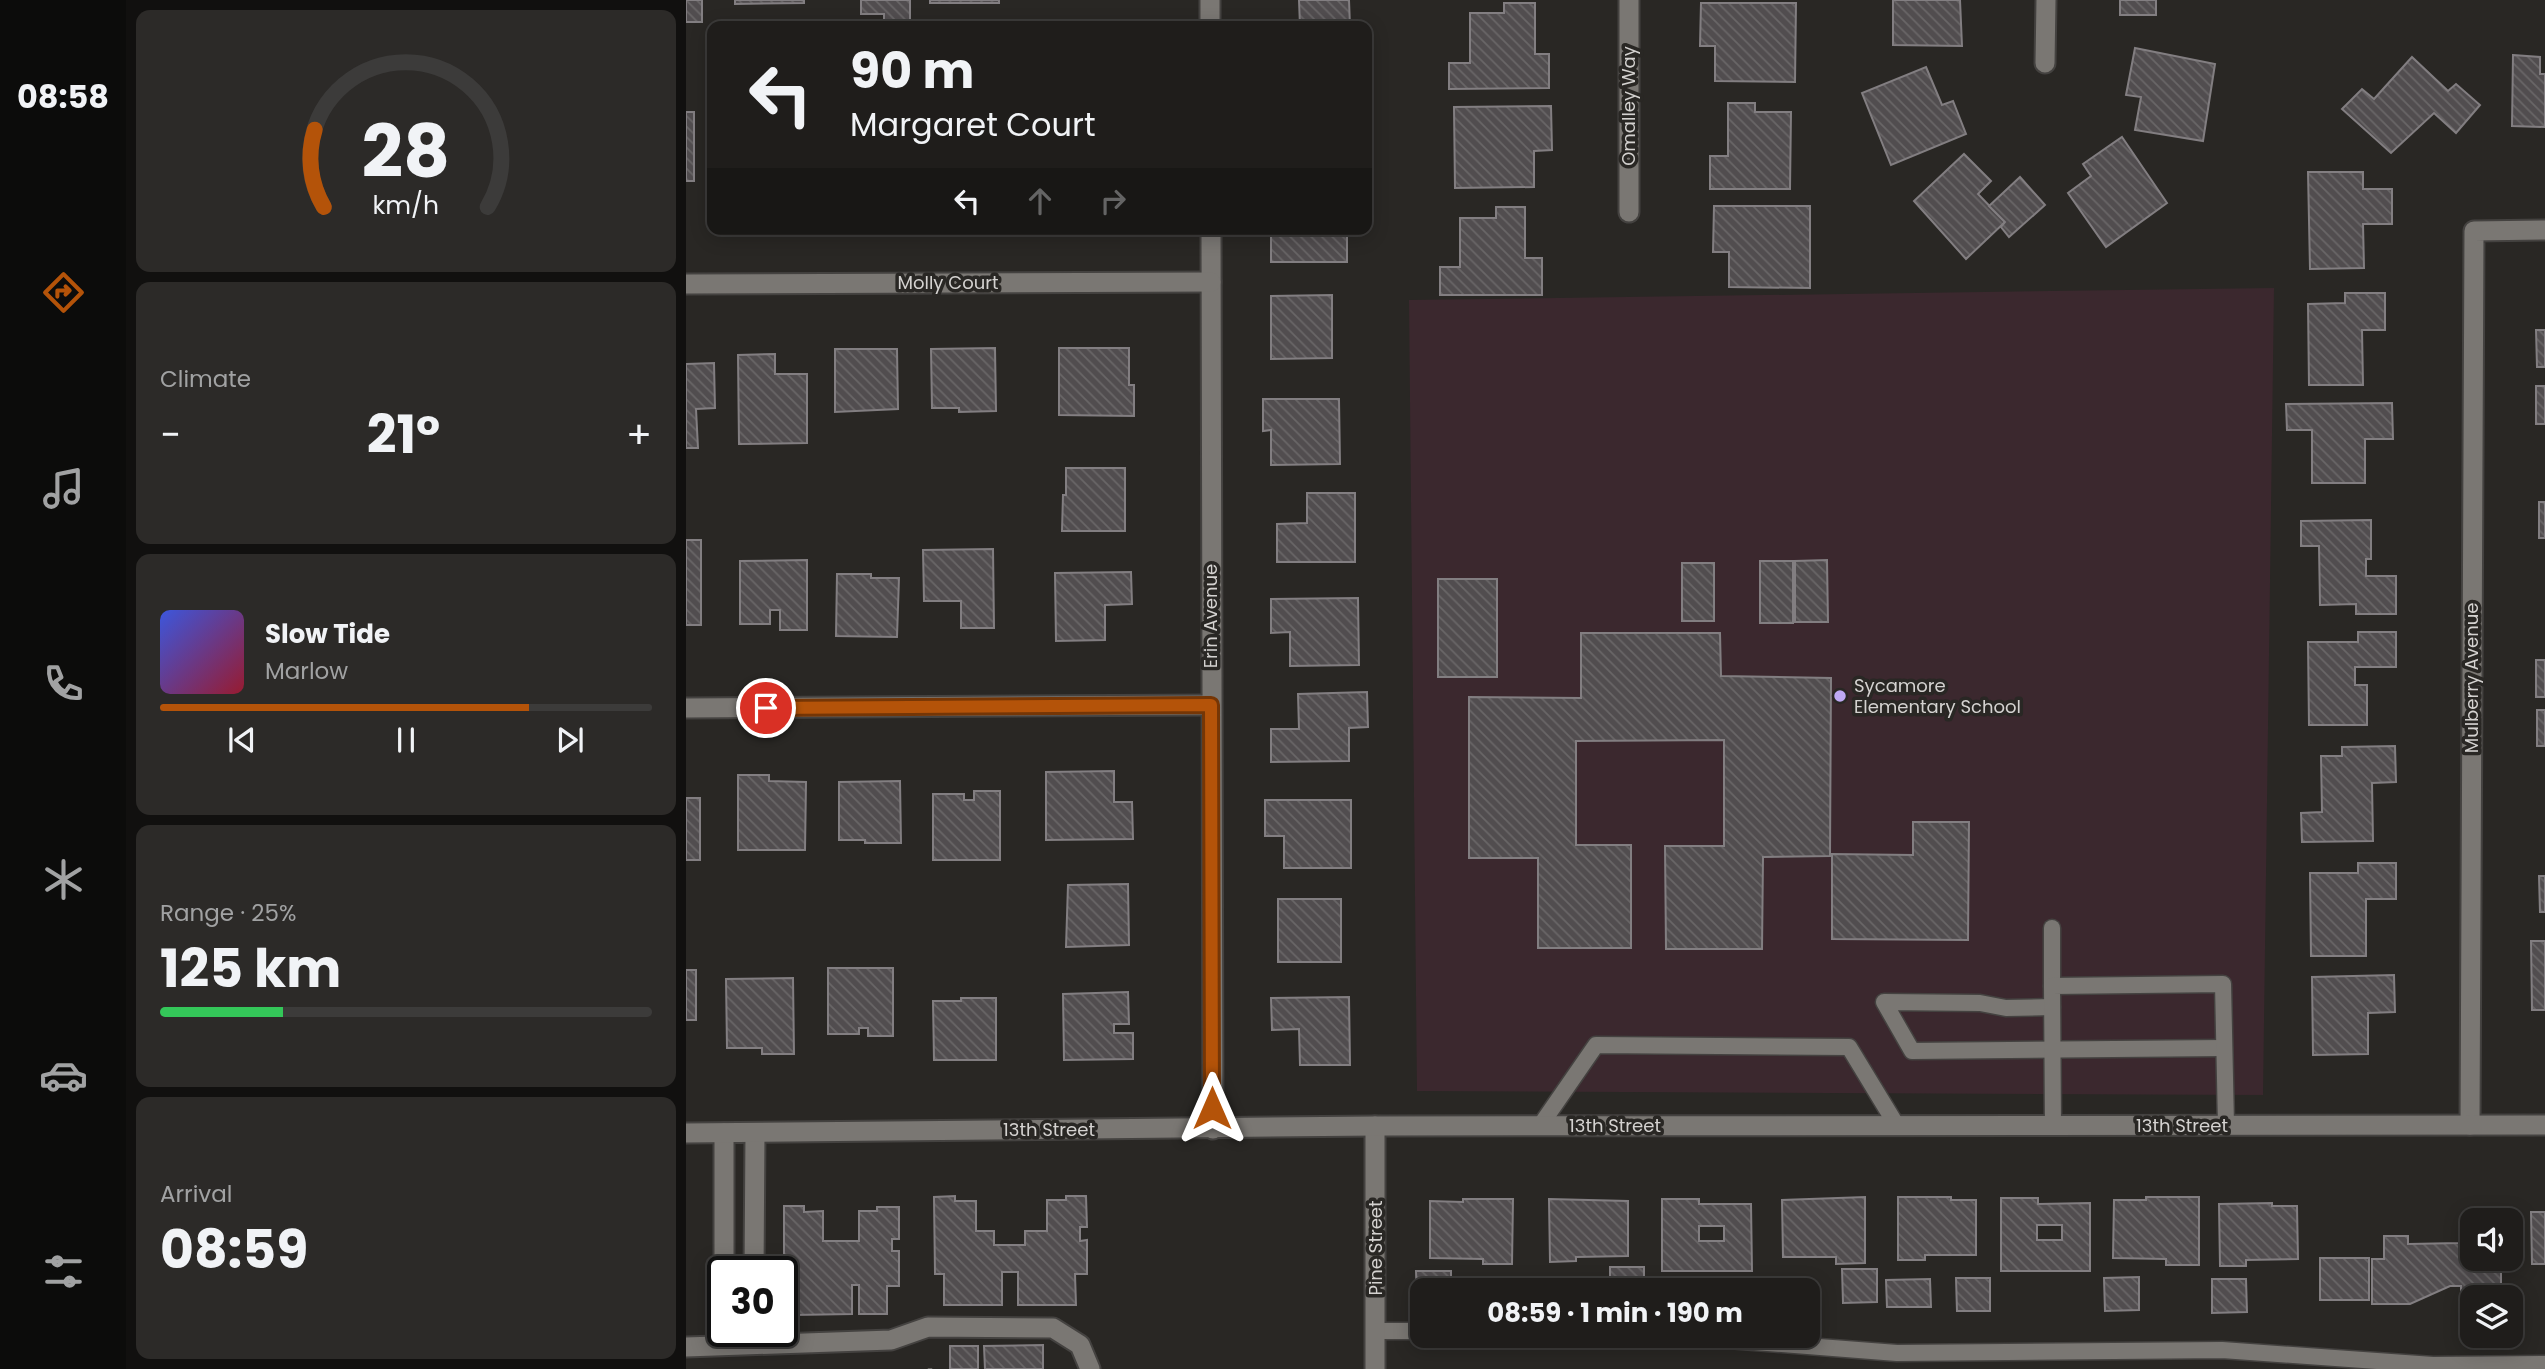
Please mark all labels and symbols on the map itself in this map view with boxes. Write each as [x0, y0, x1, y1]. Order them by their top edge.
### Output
street label: Omalley Way [1616, 46, 1641, 166]
street label: Molly Court [897, 270, 999, 295]
street label: Erin Avenue [1198, 564, 1223, 668]
street label: Mulberry Avenue [2459, 603, 2484, 753]
place label: Sycamore Elementary School [1854, 673, 2021, 719]
pin [736, 678, 796, 738]
marker: Sycamore Elementary School [1832, 688, 1848, 704]
position arrow [1175, 1071, 1249, 1145]
street label: 13th Street [1569, 1113, 1661, 1138]
street label: 13th Street [2136, 1113, 2228, 1138]
street label: 13th Street [1003, 1117, 1095, 1142]
street label: Pine Street [1363, 1200, 1388, 1296]
speed limit sign: 30 [707, 1256, 798, 1347]

